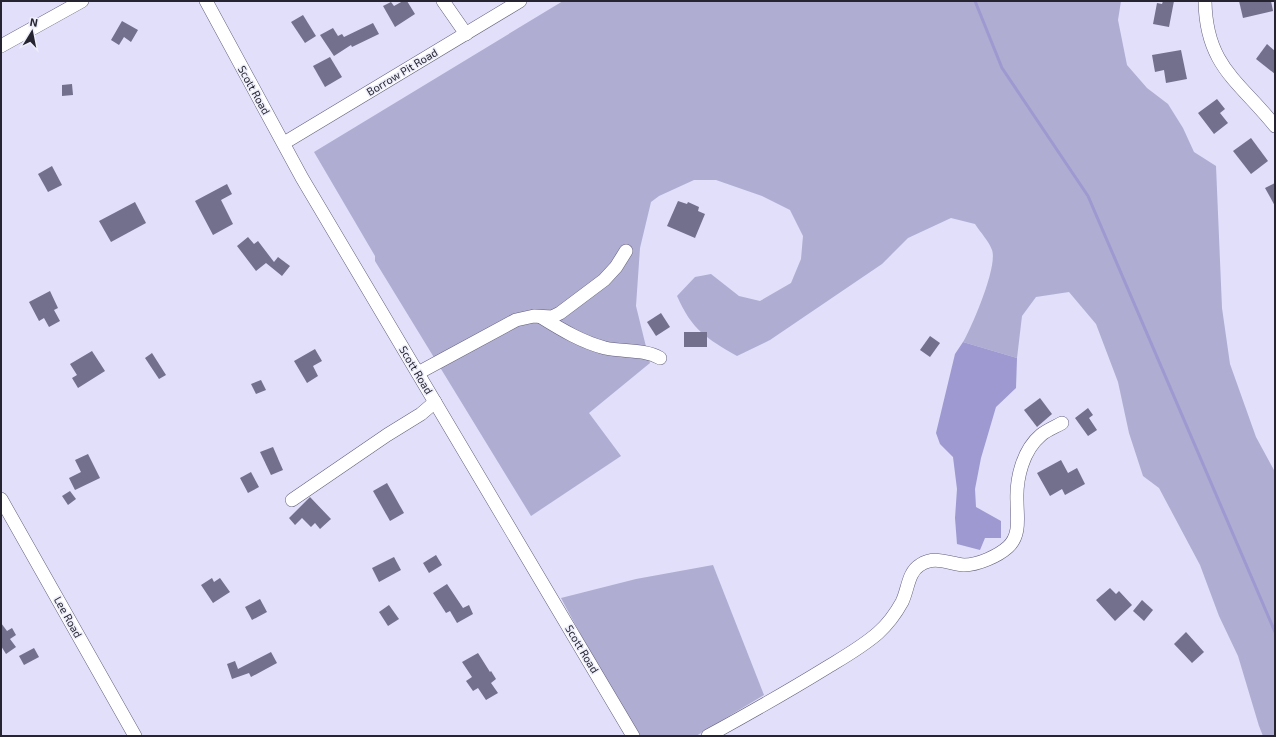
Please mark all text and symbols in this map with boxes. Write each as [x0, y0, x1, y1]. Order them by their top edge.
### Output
north arrow [12, 12, 52, 52]
text: N [29, 15, 39, 29]
street label: Borrow Pit Road [364, 45, 440, 98]
street label: Scott Road [236, 63, 273, 116]
street label: Scott Road [397, 343, 436, 396]
street label: Lee Road [52, 594, 85, 640]
street label: Scott Road [563, 622, 602, 675]

